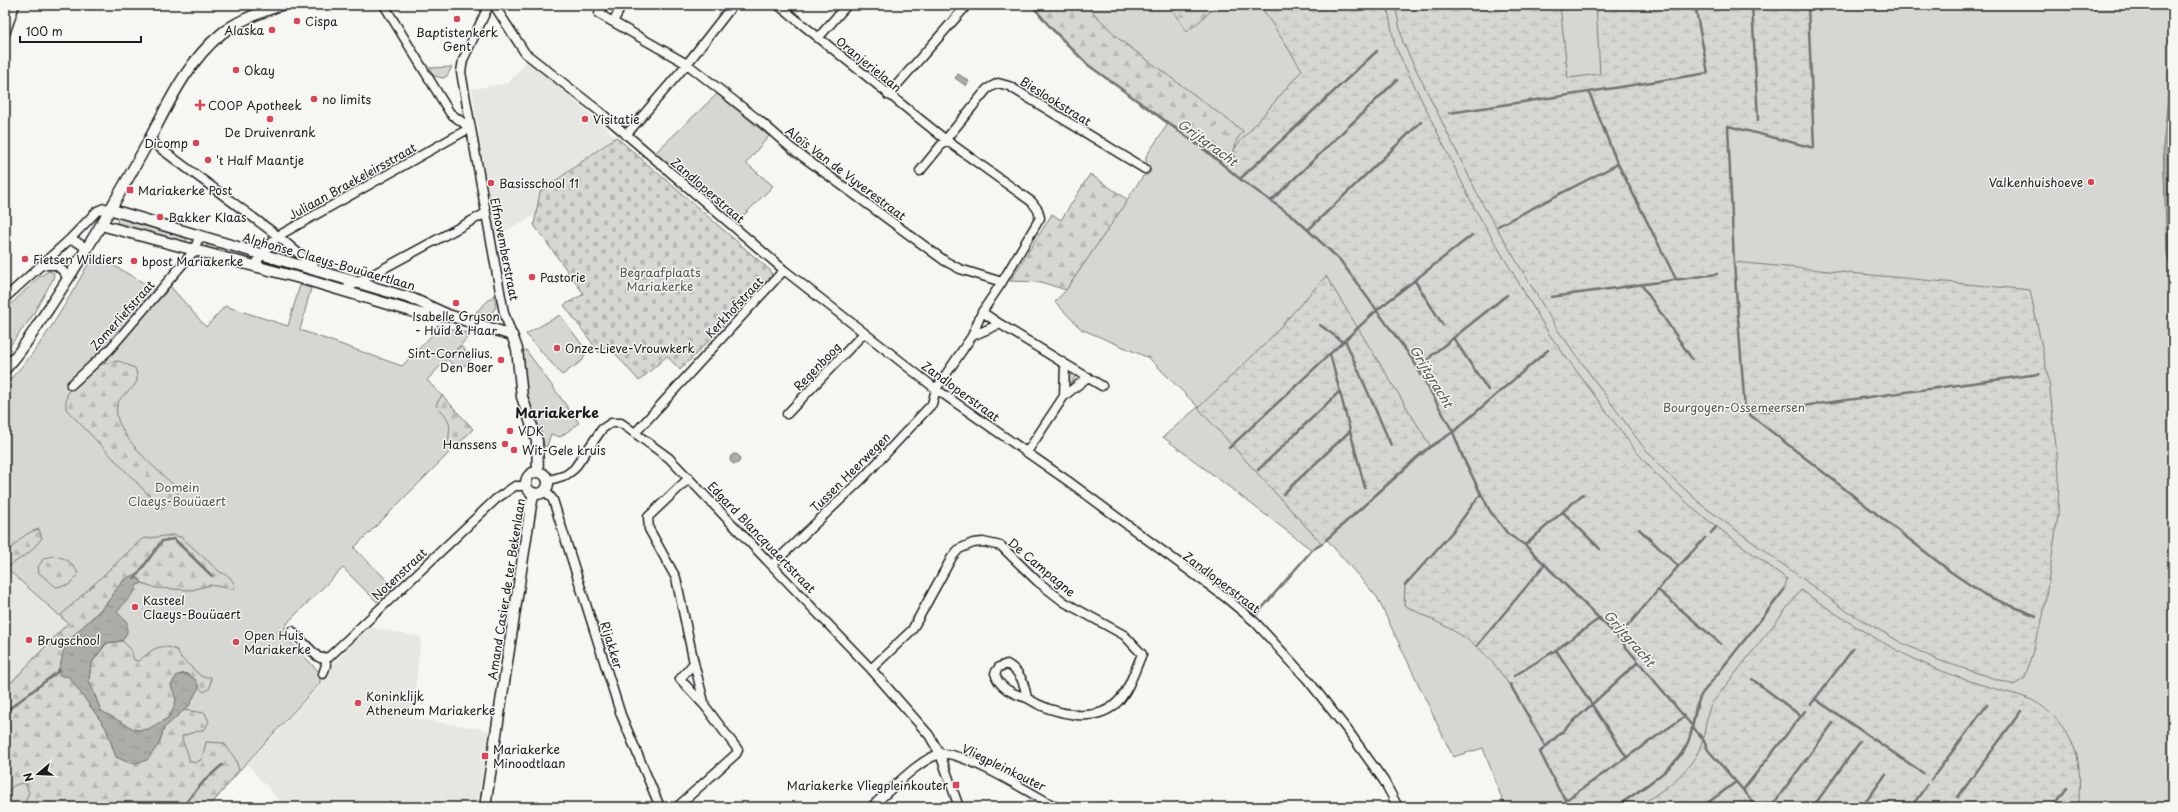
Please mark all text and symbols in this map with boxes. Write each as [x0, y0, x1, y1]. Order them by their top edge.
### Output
place label: Cispa [305, 12, 338, 30]
marker: Baptistenkerk Gent [452, 14, 462, 24]
marker: Cispa [292, 16, 302, 26]
scale bar [20, 18, 141, 44]
place label: Alaska [224, 21, 265, 39]
text: 100 m [26, 22, 63, 40]
place label: Baptistenkerk Gent [416, 23, 498, 55]
marker: Alaska [267, 25, 277, 35]
street label: Oranjerielaan [832, 32, 906, 96]
place label: Okay [244, 61, 275, 79]
marker: Okay [231, 65, 241, 75]
street label: Bieslookstraat [1017, 72, 1095, 130]
place label: no limits [322, 90, 372, 108]
marker: no limits [309, 94, 319, 104]
place label: COOP Apotheek [208, 96, 302, 114]
marker: COOP Apotheek [195, 100, 205, 110]
place label: Visitatie [593, 110, 640, 128]
marker: De Druivenrank [265, 114, 275, 124]
marker: Visitatie [580, 114, 590, 124]
water label: Grijtgracht [1174, 114, 1243, 171]
street label: Aloïs Van de Vyverestraat [782, 122, 910, 224]
place label: De Druivenrank [225, 123, 315, 141]
place label: Dicomp [144, 134, 188, 152]
marker: Dicomp [191, 138, 201, 148]
street label: Juliaan Braekeleirsstraat [285, 138, 419, 224]
place label: 't Half Maantje [216, 151, 304, 169]
street label: Zandloperstraat [667, 153, 749, 227]
marker: 't Half Maantje [203, 155, 213, 165]
place label: Valkenhuishoeve [1989, 173, 2083, 191]
place label: Basisschool 11 [499, 174, 579, 192]
marker: Valkenhuishoeve [2086, 177, 2096, 187]
marker: Basisschool 11 [486, 178, 496, 188]
place label: Mariakerke Post [138, 181, 232, 199]
marker: Mariakerke Post [125, 185, 135, 195]
street label: Elfnovemberstraat [486, 196, 524, 302]
place label: Bakker Klaas [168, 208, 247, 226]
marker: Bakker Klaas [155, 212, 165, 222]
street label: Alphonse Claeys-Bouüaertlaan [241, 228, 417, 294]
place label: Fietsen Wildiers [33, 250, 123, 268]
place label: bpost Mariakerke [142, 252, 243, 270]
marker: Fietsen Wildiers [20, 254, 30, 264]
marker: bpost Mariakerke [129, 256, 139, 266]
park label: Begraafplaats Mariakerke [619, 263, 701, 295]
place label: Pastorie [540, 268, 586, 286]
marker: Pastorie [527, 272, 537, 282]
street label: Kerkhofstraat [701, 272, 767, 342]
street label: Zomerliefstraat [86, 276, 158, 354]
marker: Isabelle Gryson - Huid & Haar [451, 298, 461, 308]
place label: Isabelle Gryson - Huid & Haar [412, 307, 500, 339]
street label: Regenboog [789, 338, 845, 394]
place label: Onze-Lieve-Vrouwkerk [565, 339, 695, 357]
water label: Grijtgracht [1406, 341, 1459, 412]
marker: Onze-Lieve-Vrouwkerk [552, 343, 562, 353]
place label: Sint-Cornelius. Den Boer [408, 344, 493, 376]
marker: Sint-Cornelius. Den Boer [496, 355, 506, 365]
street label: Zandloperstraat [918, 356, 1004, 426]
park label: Bourgoyen-Ossemeersen [1663, 398, 1805, 416]
district label: Mariakerke [515, 402, 599, 423]
place label: VDK [518, 422, 544, 440]
marker: VDK [505, 426, 515, 436]
street label: Tussen Heerwegen [806, 428, 894, 516]
place label: Hanssens [443, 435, 498, 453]
marker: Hanssens [500, 439, 510, 449]
place label: Wit-Gele kruis [522, 441, 606, 459]
marker: Wit-Gele kruis [509, 445, 519, 455]
street label: Edgard Blancquaertstraat [704, 477, 820, 597]
park label: Domein Claeys-Bouüaert [128, 478, 226, 510]
street label: Amand Casier de ter Bekenlaan [483, 497, 529, 681]
street label: De Campagne [1004, 533, 1080, 601]
street label: Notenstraat [368, 544, 431, 604]
street label: Zandloperstraat [1180, 547, 1264, 617]
place label: Kasteel Claeys-Bouüaert [143, 591, 241, 623]
marker: Kasteel Claeys-Bouüaert [130, 602, 140, 612]
water label: Grijtgracht [1600, 606, 1661, 672]
street label: Rijakker [596, 619, 628, 671]
place label: Open Huis Mariakerke [244, 626, 311, 658]
place label: Brugschool [37, 631, 100, 649]
marker: Brugschool [24, 635, 34, 645]
marker: Open Huis Mariakerke [231, 637, 241, 647]
place label: Koninklijk Atheneum Mariakerke [366, 687, 495, 719]
marker: Koninklijk Atheneum Mariakerke [353, 698, 363, 708]
street label: Vliegpleinkouter [959, 739, 1049, 795]
place label: Mariakerke Minoodtlaan [493, 740, 566, 772]
marker: Mariakerke Minoodtlaan [480, 751, 490, 761]
north arrow [18, 754, 58, 794]
text: N [19, 770, 38, 784]
place label: Mariakerke Vliegpleinkouter [787, 776, 948, 794]
marker: Mariakerke Vliegpleinkouter [951, 780, 961, 790]

